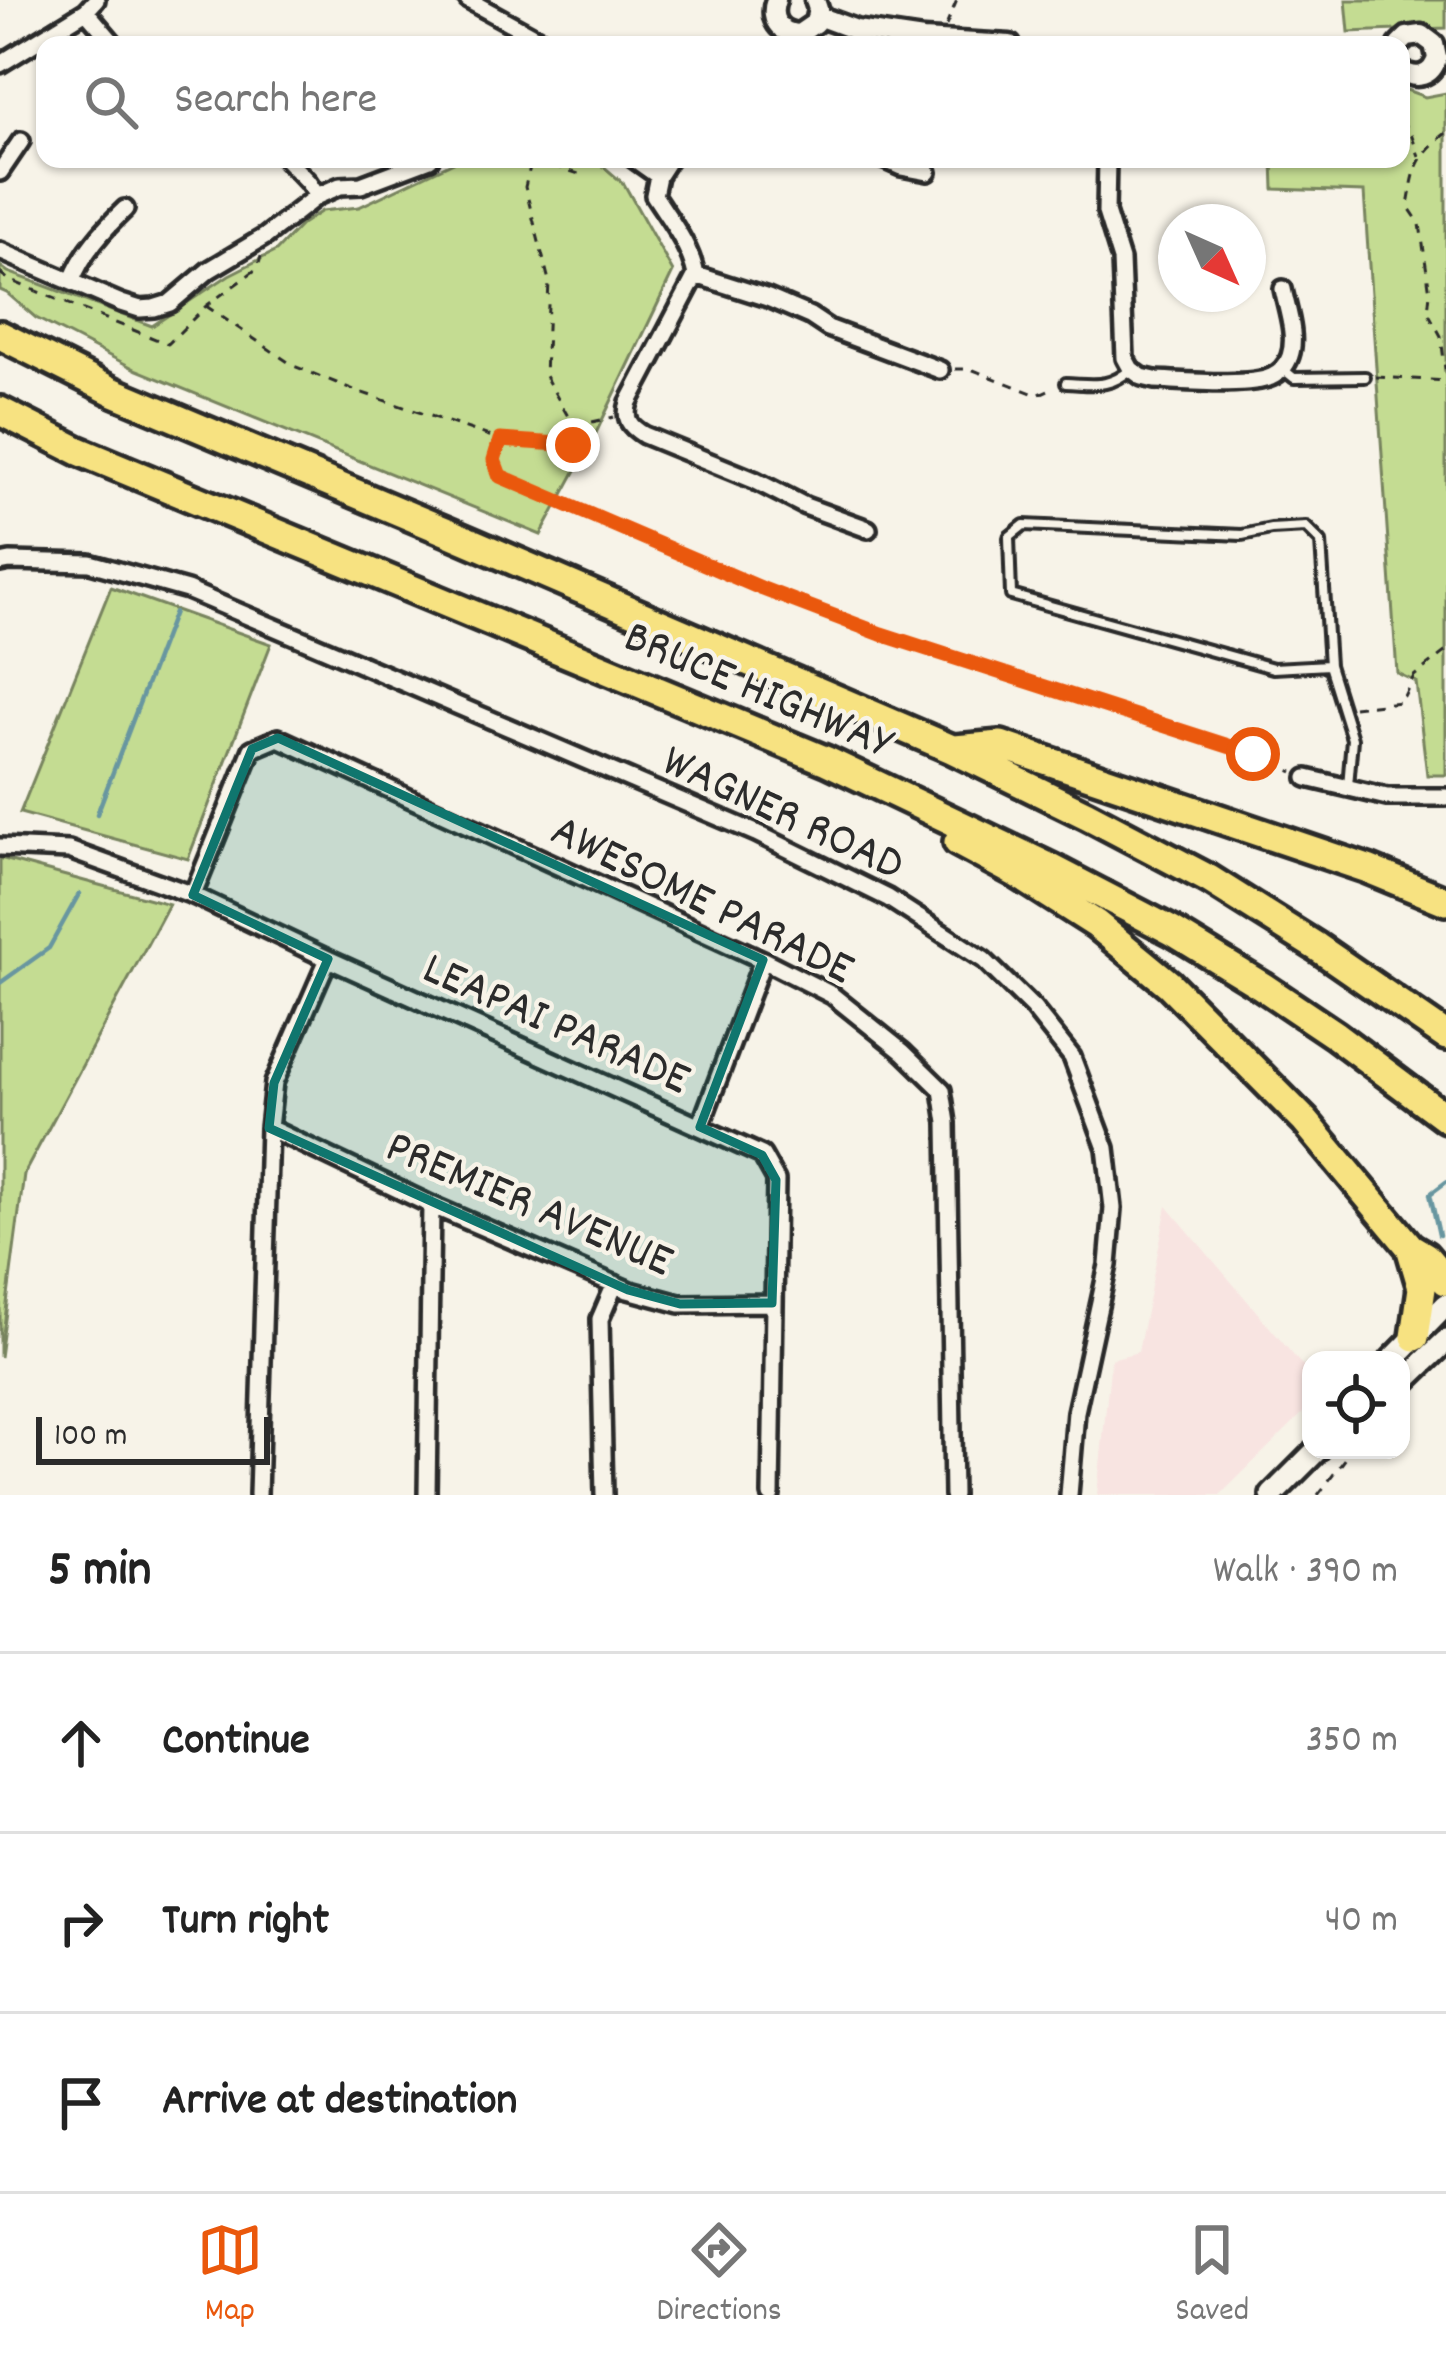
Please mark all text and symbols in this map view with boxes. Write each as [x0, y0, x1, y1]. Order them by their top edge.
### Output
search box [36, 36, 1410, 168]
icon: search [78, 69, 144, 135]
text: Search here [174, 70, 377, 134]
north arrow [1158, 204, 1266, 312]
route end [546, 418, 600, 472]
street label: BRUCE HIGHWAY [612, 605, 903, 781]
route start [1226, 727, 1280, 781]
street label: WAGNER ROAD [650, 730, 914, 902]
street label: AWESOME PARADE [538, 800, 864, 1006]
street label: LEAPAI PARADE [410, 937, 700, 1117]
street label: PREMIER AVENUE [374, 1115, 683, 1298]
map controls [1302, 1351, 1410, 1459]
button: locate [1302, 1351, 1410, 1459]
scale bar [36, 1411, 270, 1464]
text: 100 m [54, 1414, 127, 1461]
text: 5 min [48, 1537, 151, 1609]
text: Walk · 390 m [1213, 1546, 1398, 1601]
icon: ahead [48, 1710, 114, 1776]
text: Continue [162, 1711, 310, 1775]
text: 350 m [1306, 1715, 1398, 1770]
icon: right [48, 1890, 114, 1956]
text: Turn right [162, 1891, 329, 1955]
text: 40 m [1325, 1895, 1398, 1950]
icon: arrive [48, 2070, 114, 2136]
text: Arrive at destination [162, 2071, 517, 2135]
tab: Map [197, 2217, 263, 2336]
tab: Directions [657, 2217, 782, 2336]
tab: Saved [1175, 2217, 1249, 2336]

